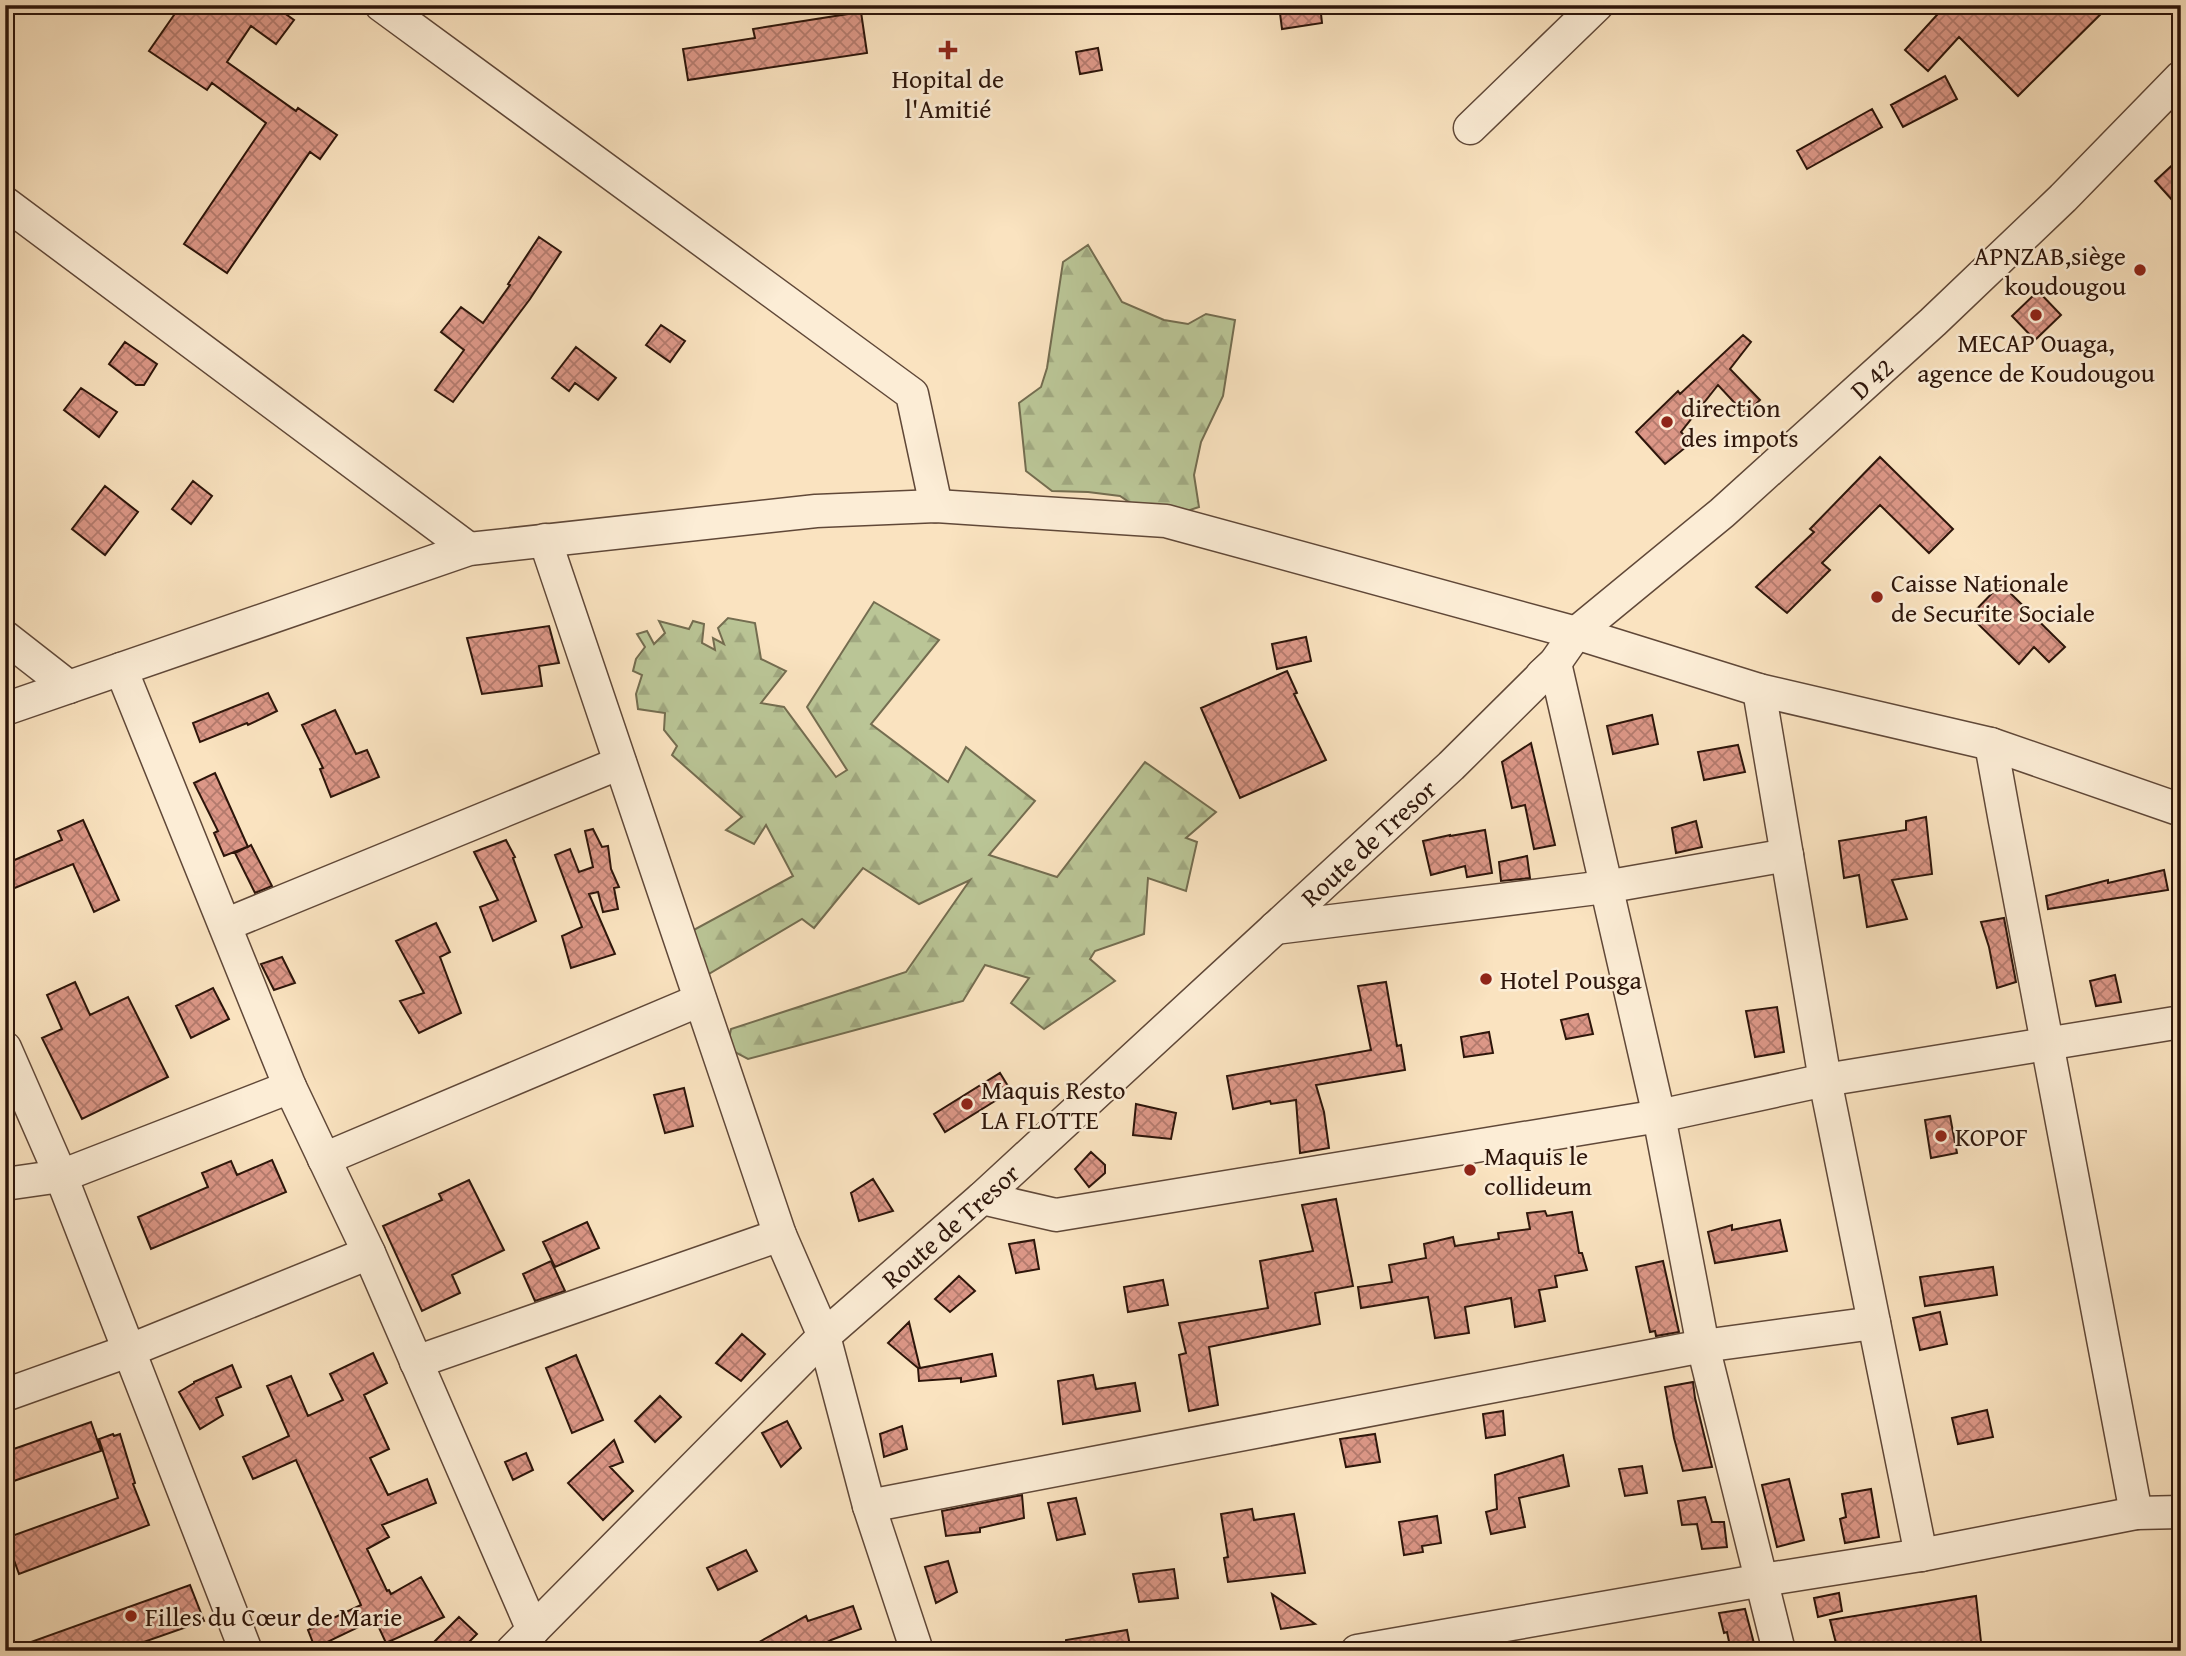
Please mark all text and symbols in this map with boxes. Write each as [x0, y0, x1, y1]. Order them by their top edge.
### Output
marker: Hopital de l'Amitié [938, 40, 958, 60]
place label: Hopital de l'Amitié [892, 59, 1004, 128]
place label: APNZAB,siège koudougou [1974, 236, 2126, 305]
marker: APNZAB,siège koudougou [2132, 262, 2148, 278]
marker: MECAP Ouaga, agence de Koudougou [2028, 307, 2044, 323]
place label: MECAP Ouaga, agence de Koudougou [1917, 323, 2155, 392]
street label: D 42 [1841, 348, 1902, 408]
place label: direction des impots [1681, 388, 1798, 457]
marker: direction des impots [1659, 414, 1675, 430]
place label: Caisse Nationale de Securite Sociale [1891, 563, 2095, 632]
marker: Caisse Nationale de Securite Sociale [1869, 589, 1885, 605]
street label: Route de Tresor [1291, 769, 1445, 915]
place label: Hotel Pousga [1500, 960, 1642, 999]
marker: Hotel Pousga [1478, 971, 1494, 987]
place label: Maquis Resto LA FLOTTE [981, 1070, 1126, 1139]
marker: Maquis Resto LA FLOTTE [959, 1096, 975, 1112]
place label: KOPOF [1955, 1117, 2028, 1156]
marker: KOPOF [1933, 1128, 1949, 1144]
place label: Maquis le collideum [1484, 1136, 1592, 1205]
street label: Route de Tresor [872, 1154, 1028, 1297]
marker: Maquis le collideum [1462, 1162, 1478, 1178]
place label: Filles du Cœur de Marie [145, 1597, 403, 1636]
marker: Filles du Cœur de Marie [123, 1608, 139, 1624]

